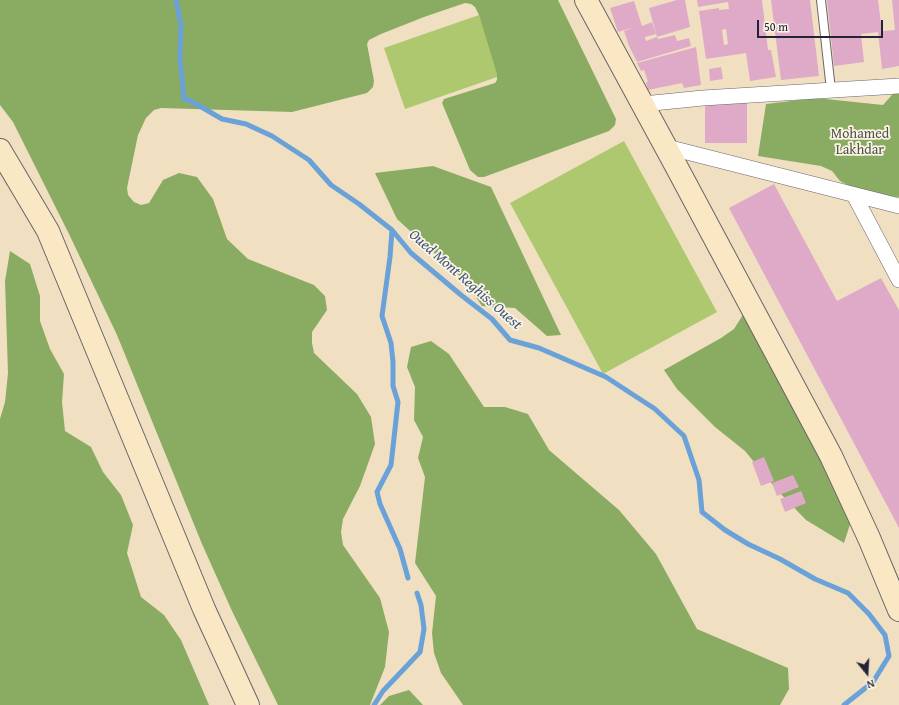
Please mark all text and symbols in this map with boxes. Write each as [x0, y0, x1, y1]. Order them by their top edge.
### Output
scale bar [759, 12, 885, 38]
text: 50 m [764, 18, 788, 35]
park label: Mohamed Lakhdar [831, 126, 889, 158]
water label: Oued Mont Reghiss Ouest [405, 226, 525, 334]
north arrow [847, 653, 887, 693]
text: N [865, 676, 877, 693]

